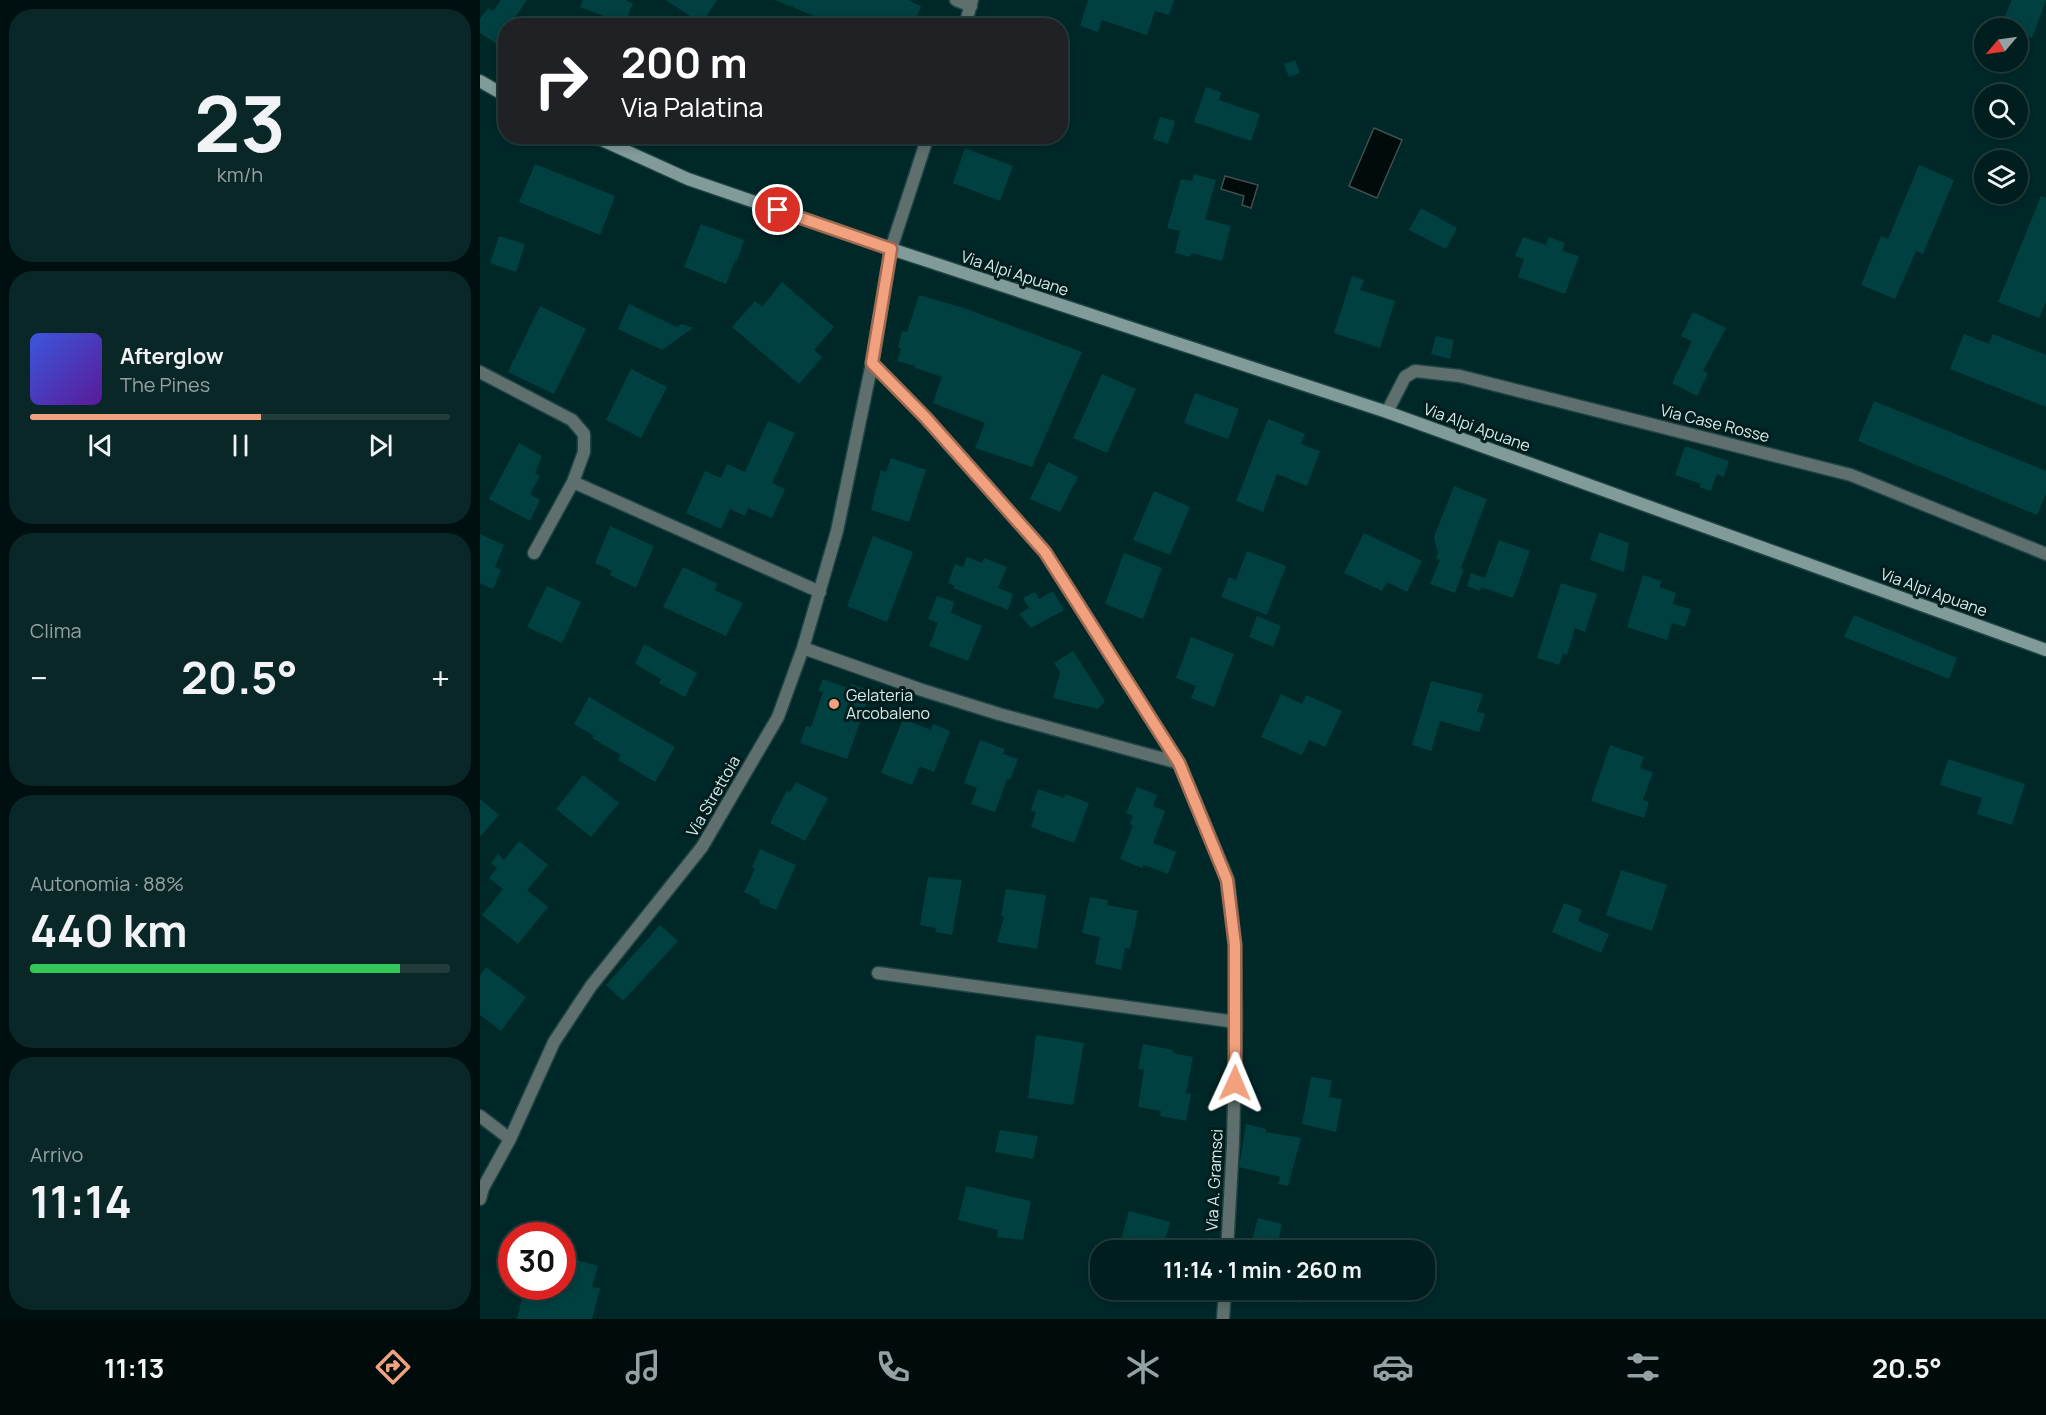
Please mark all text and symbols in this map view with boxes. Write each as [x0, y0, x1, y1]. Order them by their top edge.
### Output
north arrow [1974, 18, 2028, 72]
map controls [1974, 18, 2028, 204]
text: 200 m [621, 33, 747, 91]
icon: right [522, 42, 600, 120]
text: 23 [194, 69, 286, 175]
button: search [1974, 84, 2028, 138]
text: Via Palatina [621, 88, 764, 125]
button: layers [1974, 150, 2028, 204]
text: km/h [217, 161, 263, 188]
pin [752, 184, 803, 235]
icon: arrive [761, 193, 794, 226]
street label: Via Alpi Apuane [958, 245, 1072, 301]
text: Afterglow [120, 341, 224, 371]
text: The Pines [120, 371, 210, 398]
street label: Via Alpi Apuane [1420, 397, 1534, 457]
street label: Via Case Rosse [1658, 399, 1772, 447]
icon: previous [84, 429, 117, 462]
icon: pause [224, 429, 257, 462]
icon: next [364, 429, 397, 462]
street label: Via Alpi Apuane [1877, 562, 1991, 622]
text: Clima [30, 617, 82, 644]
text: 20.5° [181, 646, 298, 708]
text: − [30, 655, 48, 700]
text: + [431, 655, 450, 700]
place label: Gelateria Arcobaleno [846, 684, 930, 724]
marker: Gelateria Arcobaleno [827, 697, 841, 711]
street label: Via Strettoia [681, 751, 745, 841]
text: Autonomia · 88% [30, 870, 184, 897]
text: 440 km [30, 899, 187, 961]
position arrow [1203, 1051, 1267, 1115]
street label: Via A. Gramsci [1200, 1128, 1228, 1232]
text: Arrivo [30, 1141, 83, 1168]
text: 11:14 [30, 1170, 132, 1232]
speed limit sign: 30 [498, 1222, 576, 1300]
text: 11:14 · 1 min · 260 m [1163, 1255, 1362, 1285]
icon: directions [372, 1346, 414, 1388]
icon: music [622, 1346, 664, 1388]
icon: phone [872, 1346, 914, 1388]
icon: climate [1122, 1346, 1164, 1388]
icon: car [1372, 1346, 1414, 1388]
icon: filters [1622, 1346, 1664, 1388]
text: 11:13 [104, 1349, 164, 1386]
text: 20.5° [1872, 1349, 1942, 1386]

